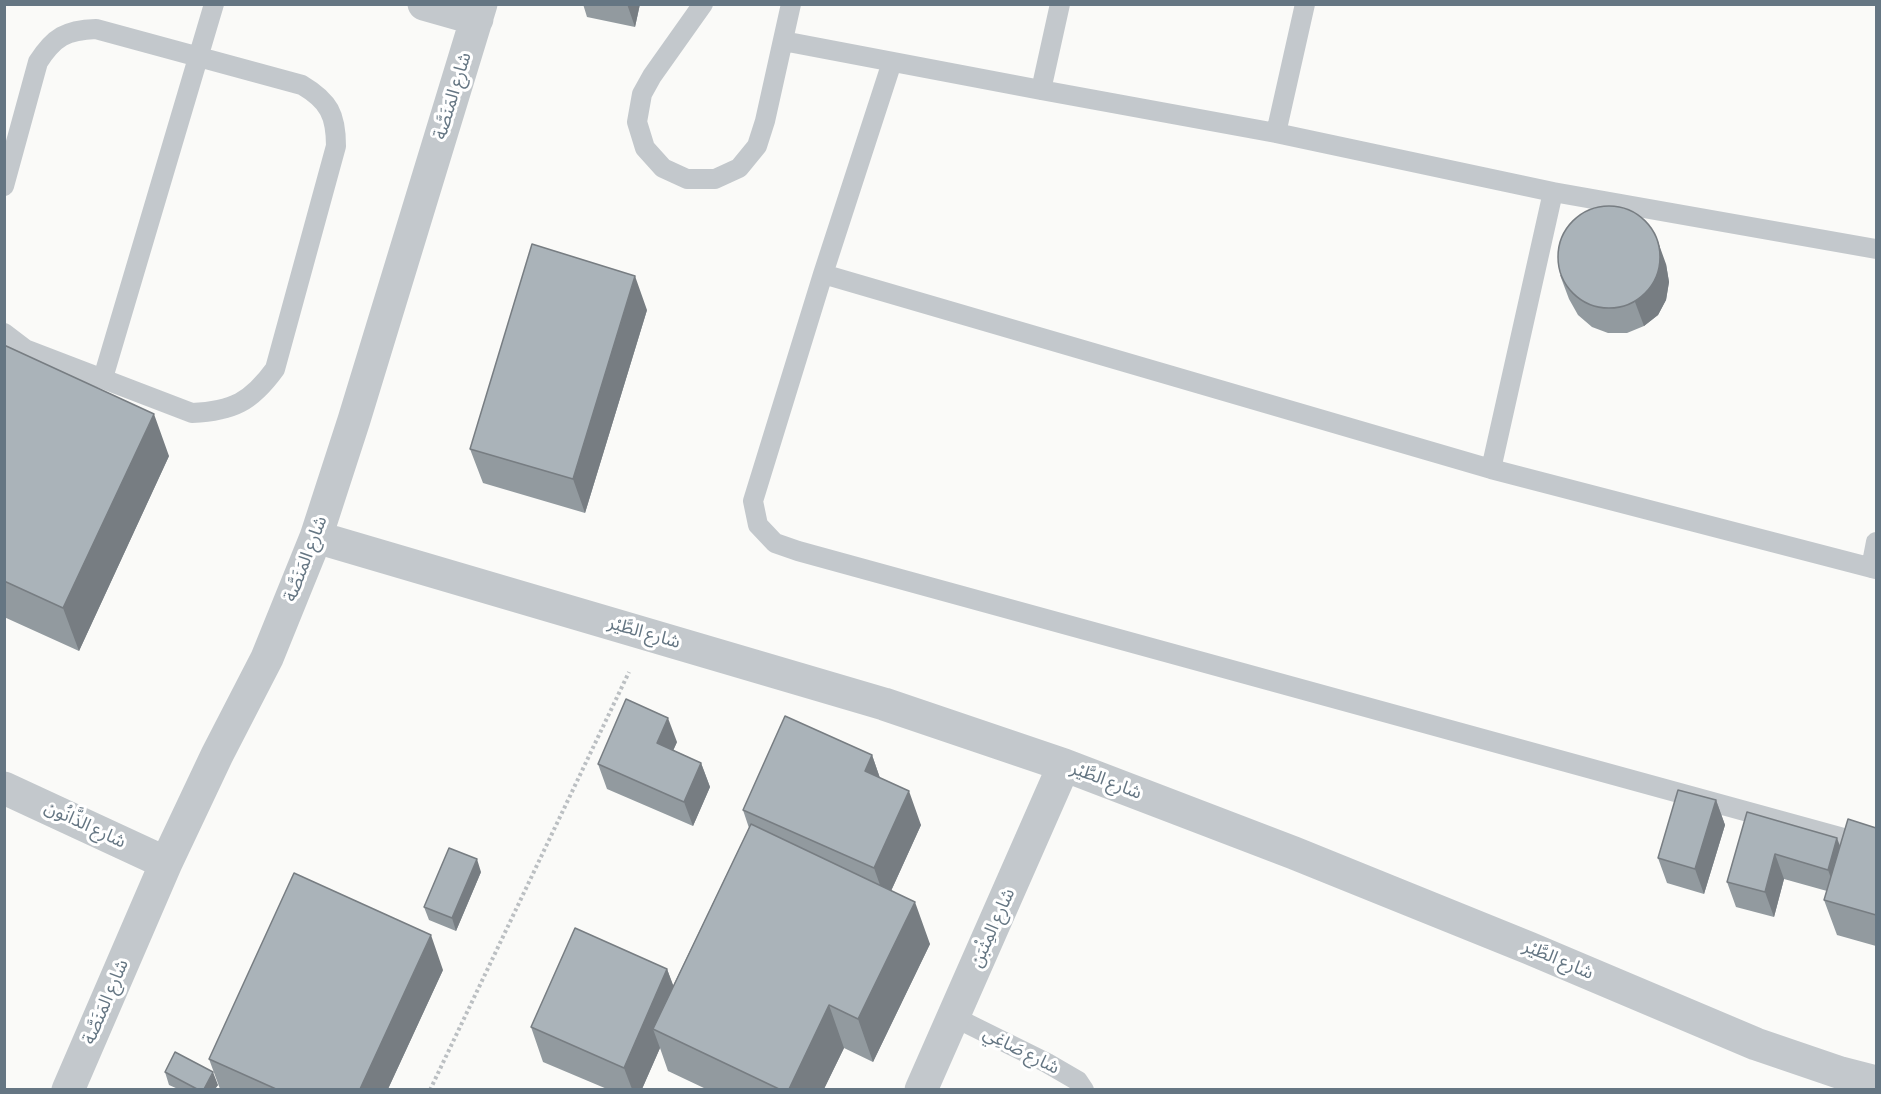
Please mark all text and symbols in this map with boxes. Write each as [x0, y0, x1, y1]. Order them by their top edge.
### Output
street label: شارع المَنَصَّة [430, 50, 476, 142]
street label: شارع المَنَصَّة [280, 513, 332, 605]
street label: شارع الطَّيْر [605, 612, 683, 654]
street label: شارع الطَّيْر [1067, 758, 1145, 804]
street label: شارع الذَّانُون [41, 797, 129, 853]
street label: شارع المِثْبَن [966, 885, 1020, 971]
street label: شارع الطَّيْر [1520, 936, 1596, 984]
street label: شارع المَنَصَّة [78, 956, 134, 1048]
street label: شارع صَاغِي [979, 1023, 1063, 1079]

